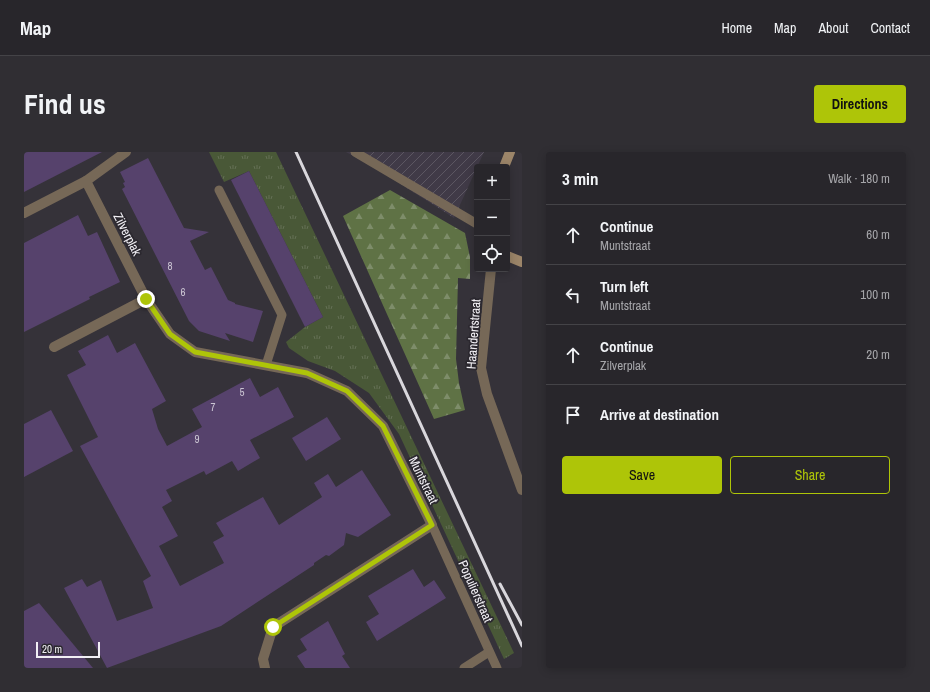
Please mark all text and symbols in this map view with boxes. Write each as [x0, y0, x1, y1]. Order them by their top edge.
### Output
text: Map [20, 15, 51, 41]
text: Home [721, 19, 752, 37]
text: Map [774, 19, 796, 37]
text: About [818, 19, 848, 37]
text: Contact [870, 19, 910, 37]
text: Find us [24, 85, 106, 123]
button: Directions [814, 85, 906, 123]
map controls [474, 164, 510, 272]
button: + [474, 164, 510, 200]
text: 3 min [562, 167, 598, 190]
text: Walk · 180 m [828, 170, 890, 187]
button: − [474, 200, 510, 236]
street label: Zilverplak [109, 210, 146, 259]
text: Continue [600, 216, 653, 237]
icon: ahead [562, 224, 584, 246]
text: 60 m [866, 226, 890, 243]
button: locate [474, 236, 510, 272]
text: Muntstraat [600, 237, 650, 254]
house number: 8 [167, 259, 173, 273]
text: Turn left [600, 276, 648, 297]
icon: left [562, 284, 584, 306]
house number: 6 [180, 285, 186, 299]
text: 100 m [860, 286, 890, 303]
route end [137, 290, 155, 308]
text: Muntstraat [600, 297, 650, 314]
street label: Haandertstraat [463, 298, 484, 370]
text: Continue [600, 336, 653, 357]
icon: ahead [562, 344, 584, 366]
text: 20 m [866, 346, 890, 363]
text: Zilverplak [600, 357, 646, 374]
house number: 5 [239, 385, 245, 399]
house number: 7 [210, 400, 216, 414]
icon: arrive [562, 404, 584, 426]
text: Arrive at destination [600, 404, 719, 425]
house number: 9 [194, 432, 200, 446]
street label: Muntstraat [405, 454, 442, 507]
button: Save [562, 456, 722, 494]
button: Share [730, 456, 890, 494]
street label: Populierstraat [454, 557, 497, 625]
route start [264, 618, 282, 636]
scale bar [36, 640, 100, 659]
text: 20 m [42, 642, 62, 656]

